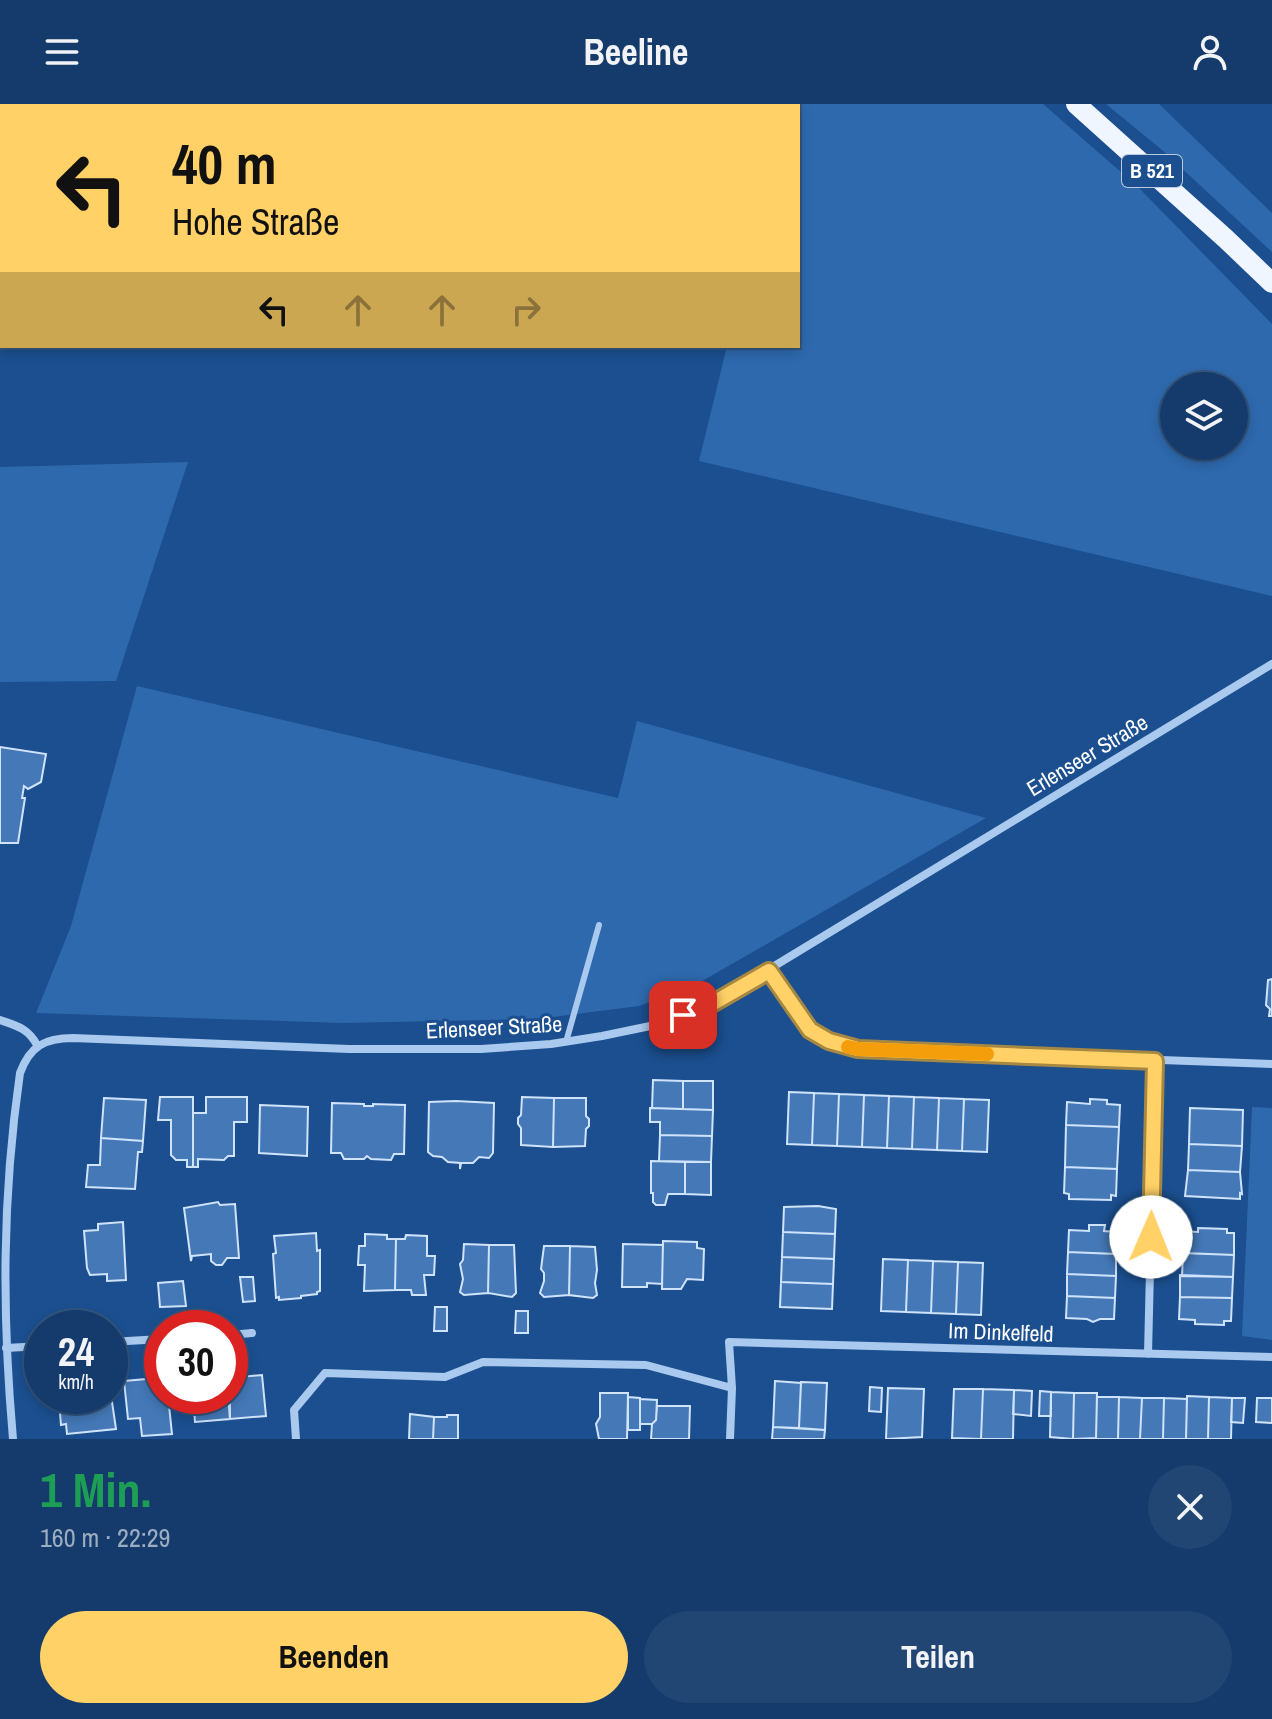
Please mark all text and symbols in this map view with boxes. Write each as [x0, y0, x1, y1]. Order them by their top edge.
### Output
text: Beeline [583, 28, 689, 76]
icon: menu [40, 30, 84, 74]
icon: person [1188, 30, 1232, 74]
text: 40 m [172, 126, 277, 201]
icon: left [40, 136, 144, 240]
road number: B 521 [1122, 155, 1182, 187]
text: Hohe Straße [172, 198, 339, 246]
icon: left [252, 288, 296, 332]
icon: ahead [336, 288, 380, 332]
icon: ahead [420, 288, 464, 332]
icon: right [504, 288, 548, 332]
map controls [1160, 372, 1248, 460]
button: layers [1160, 372, 1248, 460]
street label: Erlenseer Straße [1021, 707, 1153, 803]
pin [649, 981, 717, 1049]
icon: arrive [661, 993, 705, 1037]
street label: Erlenseer Straße [425, 1008, 563, 1046]
position arrow [1109, 1195, 1193, 1279]
speed limit sign: 30 [144, 1310, 248, 1414]
street label: Im Dinkelfeld [948, 1315, 1054, 1349]
text: 24 [58, 1325, 94, 1378]
text: km/h [58, 1368, 94, 1395]
text: 1 Min. [40, 1457, 152, 1522]
button: close [1148, 1465, 1232, 1549]
text: 160 m · 22:29 [40, 1520, 170, 1555]
button: Beenden [40, 1611, 628, 1703]
button: Teilen [644, 1611, 1232, 1703]

